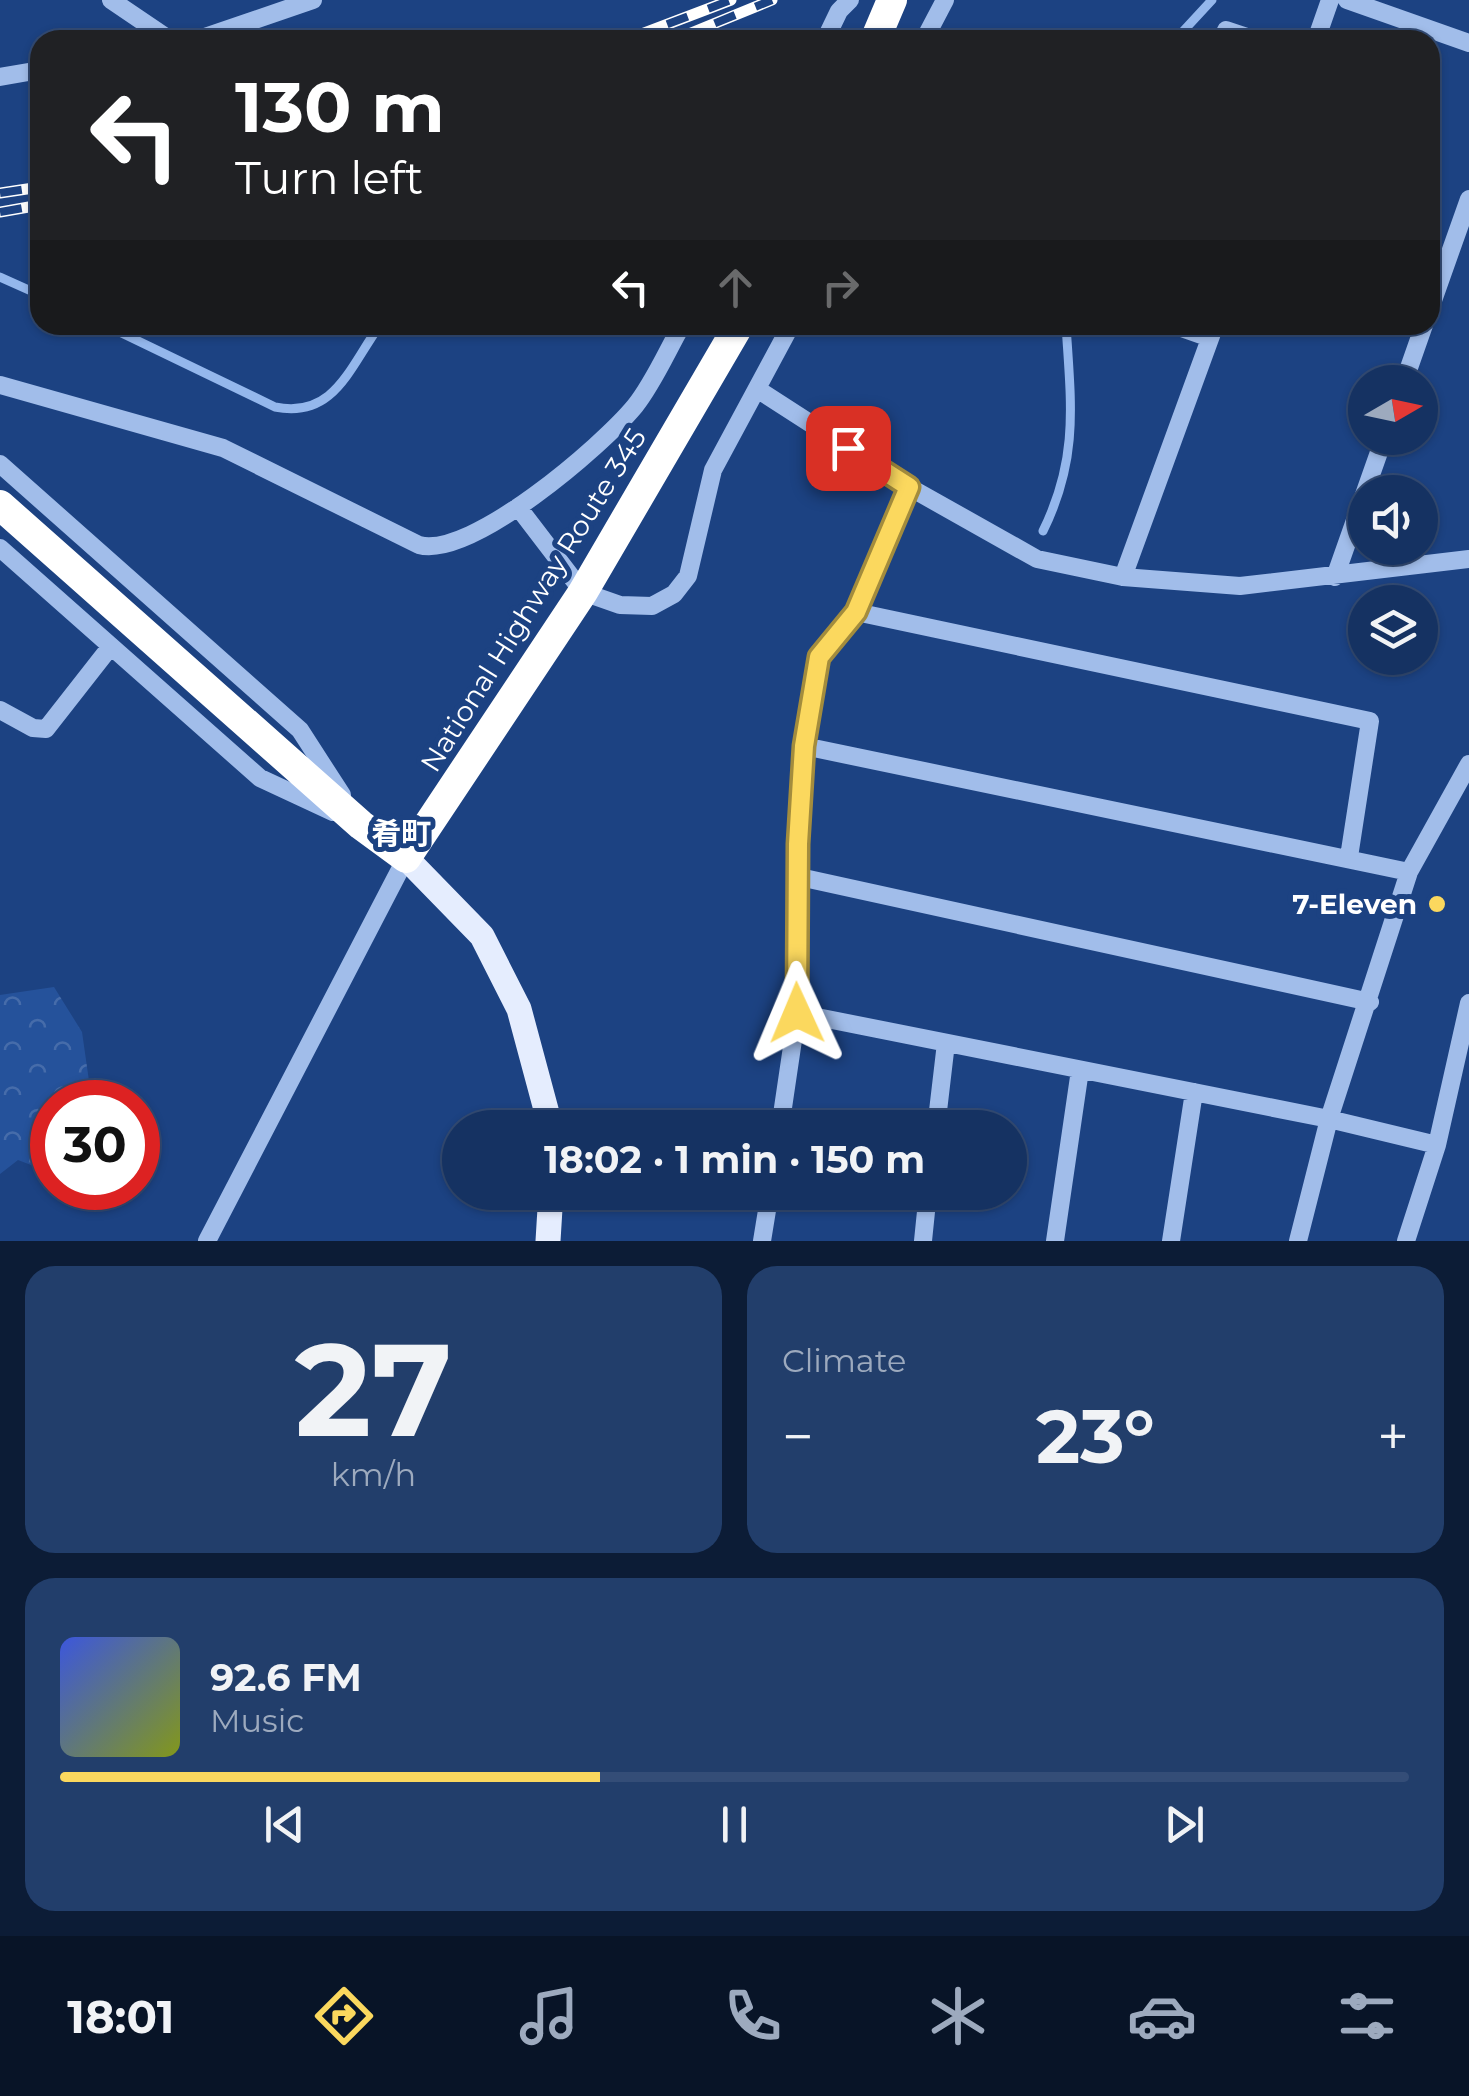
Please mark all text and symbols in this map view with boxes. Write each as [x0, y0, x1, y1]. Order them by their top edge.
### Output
text: 130 m [235, 64, 445, 150]
icon: left [70, 70, 200, 200]
text: Turn left [235, 150, 423, 205]
icon: left [603, 260, 658, 315]
icon: ahead [708, 260, 763, 315]
icon: right [813, 260, 868, 315]
north arrow [1348, 365, 1438, 455]
map controls [1348, 365, 1438, 675]
pin [806, 406, 891, 491]
icon: arrive [821, 421, 876, 476]
street label: National Highway Route 345 [413, 422, 653, 778]
button: sound [1348, 475, 1438, 565]
button: layers [1348, 585, 1438, 675]
district label: 肴町 [371, 815, 431, 852]
place label: 7-Eleven [1292, 887, 1417, 921]
marker: 7-Eleven [1426, 893, 1448, 915]
position arrow [745, 961, 849, 1065]
speed limit sign: 30 [30, 1080, 160, 1210]
text: 18:02 · 1 min · 150 m [544, 1136, 925, 1183]
text: 27 [295, 1310, 452, 1469]
text: Climate [782, 1341, 906, 1380]
text: 23° [1036, 1390, 1155, 1482]
text: − [782, 1403, 814, 1470]
text: + [1377, 1403, 1409, 1470]
text: km/h [331, 1455, 416, 1494]
text: 92.6 FM [210, 1654, 362, 1701]
text: Music [210, 1701, 304, 1740]
icon: previous [257, 1797, 312, 1852]
icon: pause [707, 1797, 762, 1852]
icon: next [1157, 1797, 1212, 1852]
icon: directions [309, 1981, 379, 2051]
icon: music [514, 1981, 584, 2051]
icon: phone [718, 1981, 788, 2051]
icon: climate [923, 1981, 993, 2051]
icon: car [1127, 1981, 1197, 2051]
icon: filters [1332, 1981, 1402, 2051]
text: 18:01 [67, 1989, 174, 2044]

